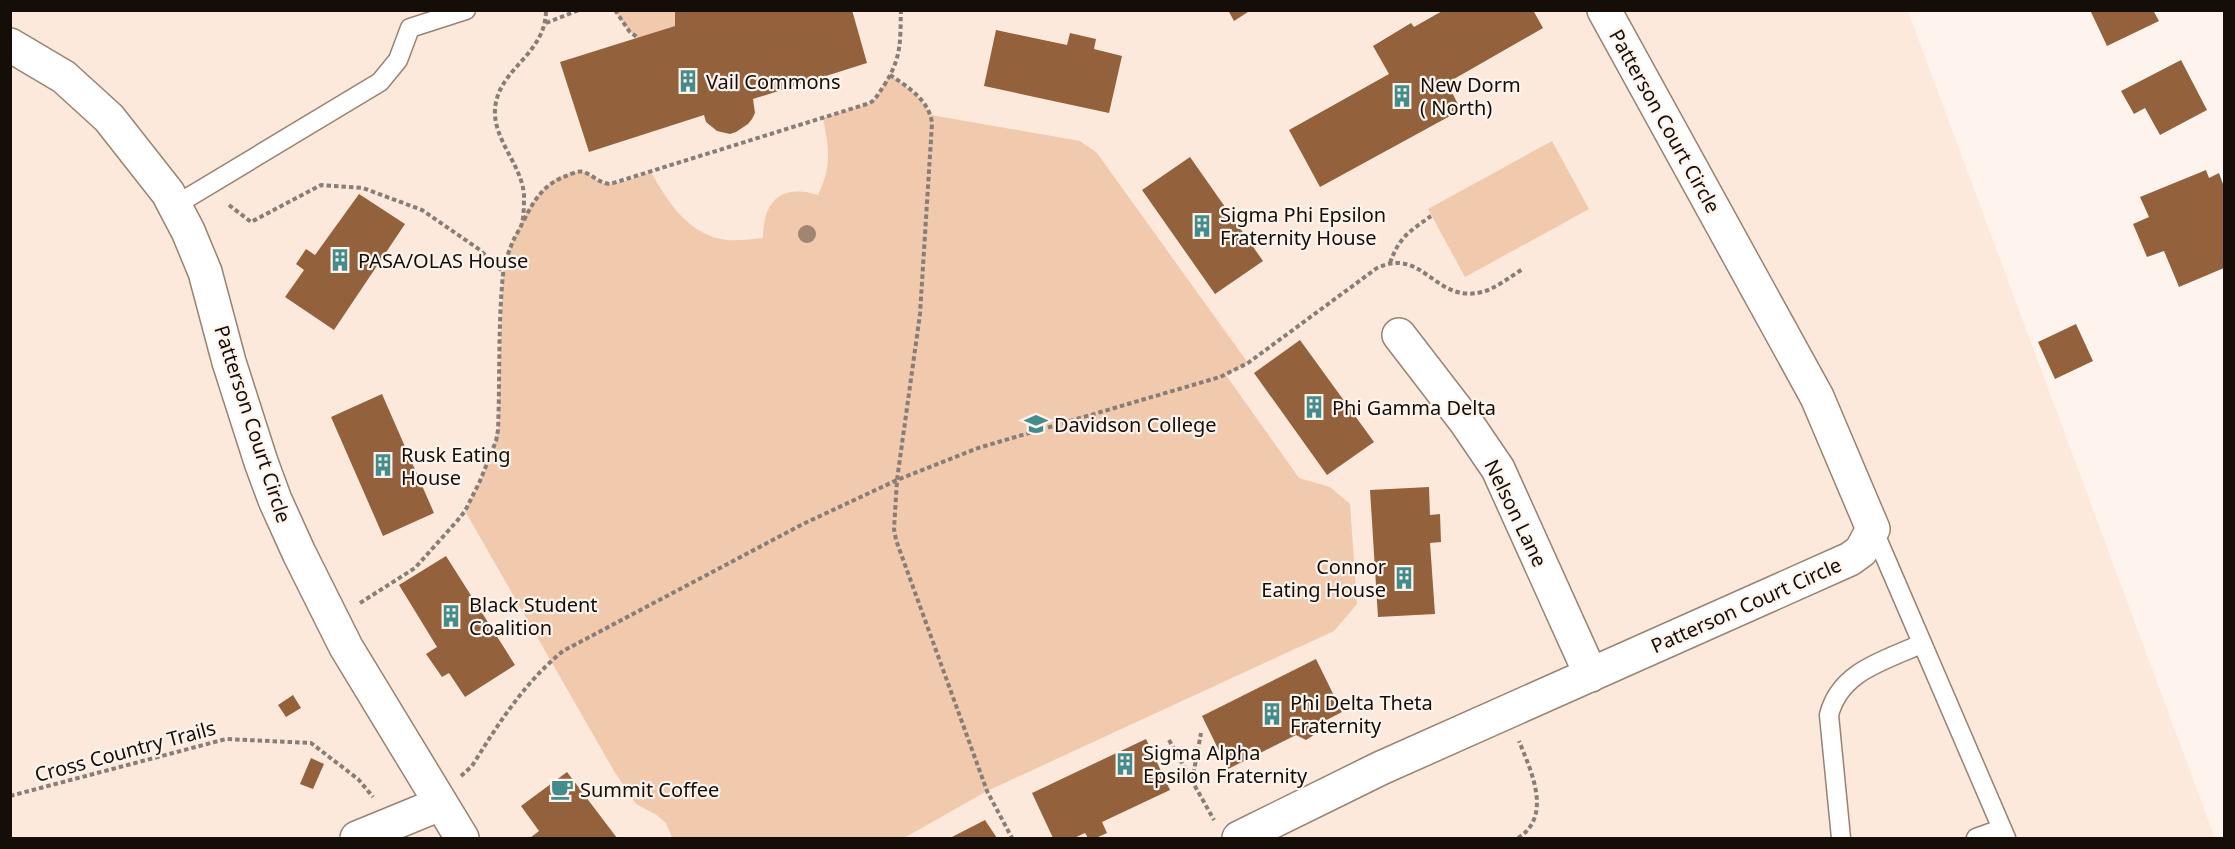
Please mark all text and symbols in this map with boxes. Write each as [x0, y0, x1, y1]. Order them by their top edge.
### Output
street label: Patterson Court Circle [1603, 24, 1727, 218]
building icon: Vail Commons [675, 68, 701, 94]
place label: Vail Commons [706, 68, 841, 95]
place label: New Dorm ( North) [1420, 71, 1521, 121]
building icon: New Dorm ( North) [1389, 83, 1415, 109]
place label: Sigma Phi Epsilon Fraternity House [1220, 201, 1386, 251]
building icon: Sigma Phi Epsilon Fraternity House [1189, 213, 1215, 239]
building icon: PASA/OLAS House [327, 247, 353, 273]
place label: PASA/OLAS House [358, 247, 528, 274]
street label: Patterson Court Circle [208, 322, 298, 526]
building icon: Phi Gamma Delta [1301, 394, 1327, 420]
place label: Phi Gamma Delta [1332, 394, 1496, 421]
school or university icon: Davidson College [1023, 411, 1049, 437]
place label: Davidson College [1054, 411, 1217, 438]
place label: Rusk Eating House [401, 441, 511, 491]
building icon: Rusk Eating House [370, 452, 396, 478]
street label: Nelson Lane [1478, 455, 1554, 571]
street label: Patterson Court Circle [1646, 551, 1846, 659]
place label: Connor Eating House [1261, 553, 1386, 603]
building icon: Connor Eating House [1391, 565, 1417, 591]
place label: Black Student Coalition [469, 591, 598, 641]
building icon: Black Student Coalition [438, 603, 464, 629]
place label: Phi Delta Theta Fraternity [1290, 689, 1433, 739]
building icon: Phi Delta Theta Fraternity [1259, 701, 1285, 727]
street label: Cross Country Trails [31, 714, 219, 788]
place label: Sigma Alpha Epsilon Fraternity [1143, 739, 1308, 789]
building icon: Sigma Alpha Epsilon Fraternity [1112, 751, 1138, 777]
cafe icon: Summit Coffee [549, 776, 575, 802]
place label: Summit Coffee [580, 776, 719, 803]

